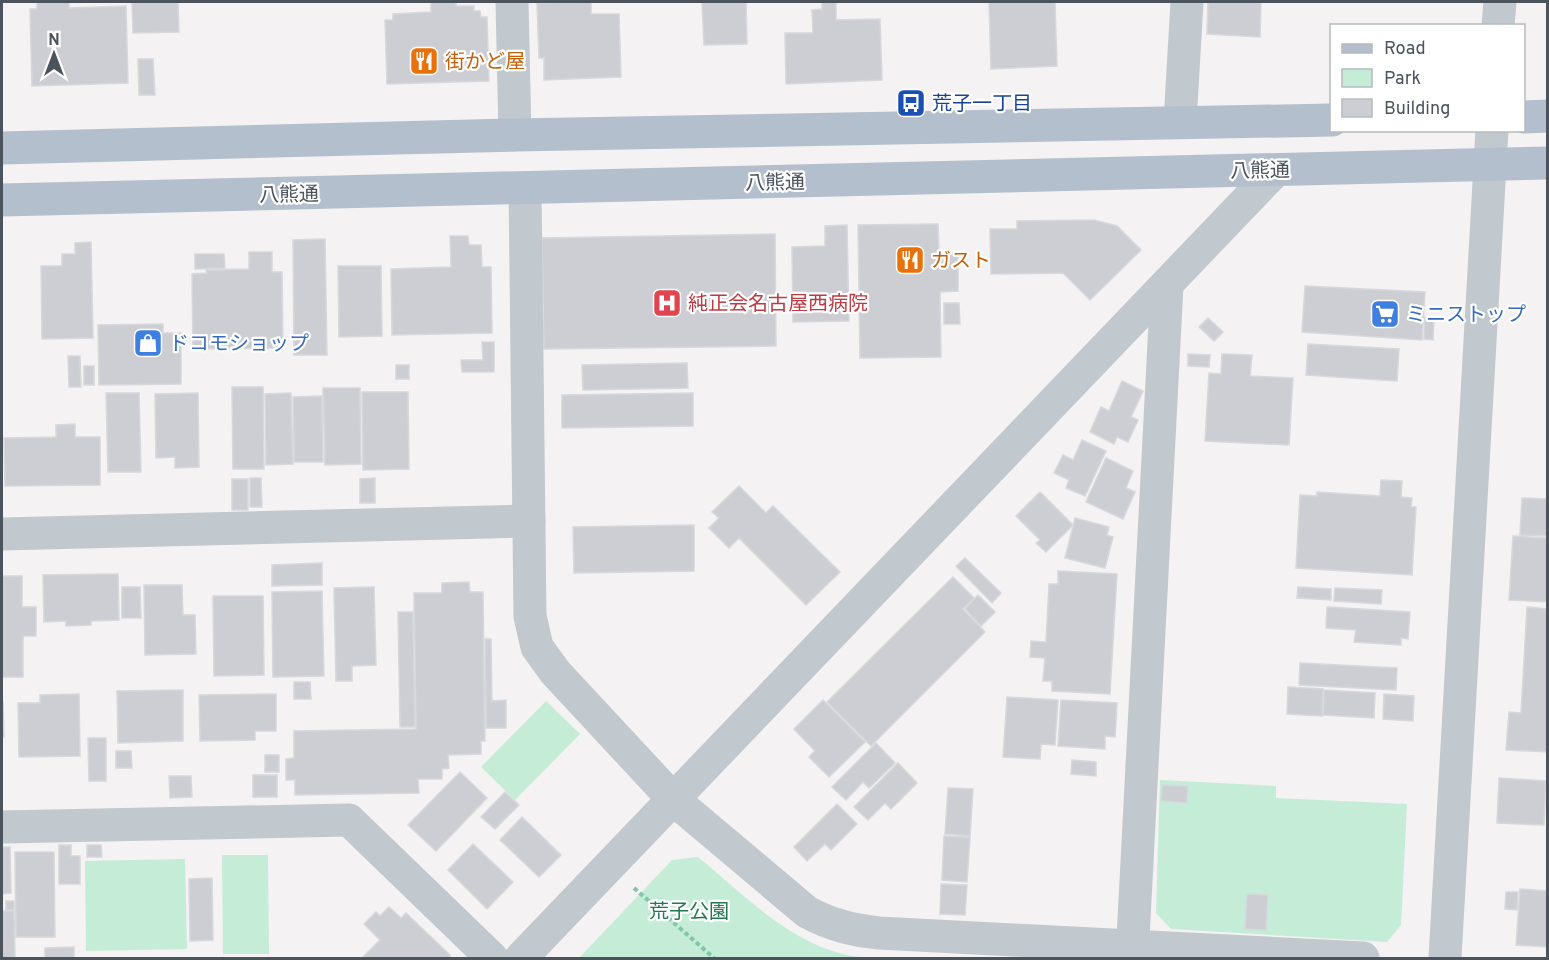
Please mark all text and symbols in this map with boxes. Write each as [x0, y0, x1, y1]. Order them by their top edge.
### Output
north arrow [24, 24, 84, 84]
legend [1330, 24, 1525, 132]
text: N [48, 31, 60, 51]
text: Road [1384, 38, 1426, 61]
restaurant icon: 街かど屋 [408, 45, 440, 77]
place label: 街かど屋 [445, 50, 525, 76]
text: Park [1384, 68, 1421, 91]
bus stop icon: 荒子一丁目 [895, 87, 927, 119]
place label: 荒子一丁目 [932, 92, 1032, 118]
text: Building [1384, 98, 1450, 121]
street label: 八熊通 [1230, 158, 1290, 186]
street label: 八熊通 [745, 170, 805, 198]
street label: 八熊通 [259, 182, 319, 210]
restaurant icon: ガスト [894, 244, 926, 276]
place label: ガスト [931, 249, 991, 275]
hospital icon: 純正会名古屋西病院 [651, 287, 683, 319]
place label: 純正会名古屋西病院 [688, 292, 868, 318]
supermarket icon: ミニストップ [1369, 298, 1401, 330]
place label: ミニストップ [1406, 303, 1526, 329]
shop icon: ドコモショップ [132, 327, 164, 359]
place label: ドコモショップ [169, 332, 309, 358]
park label: 荒子公園 [649, 900, 729, 926]

